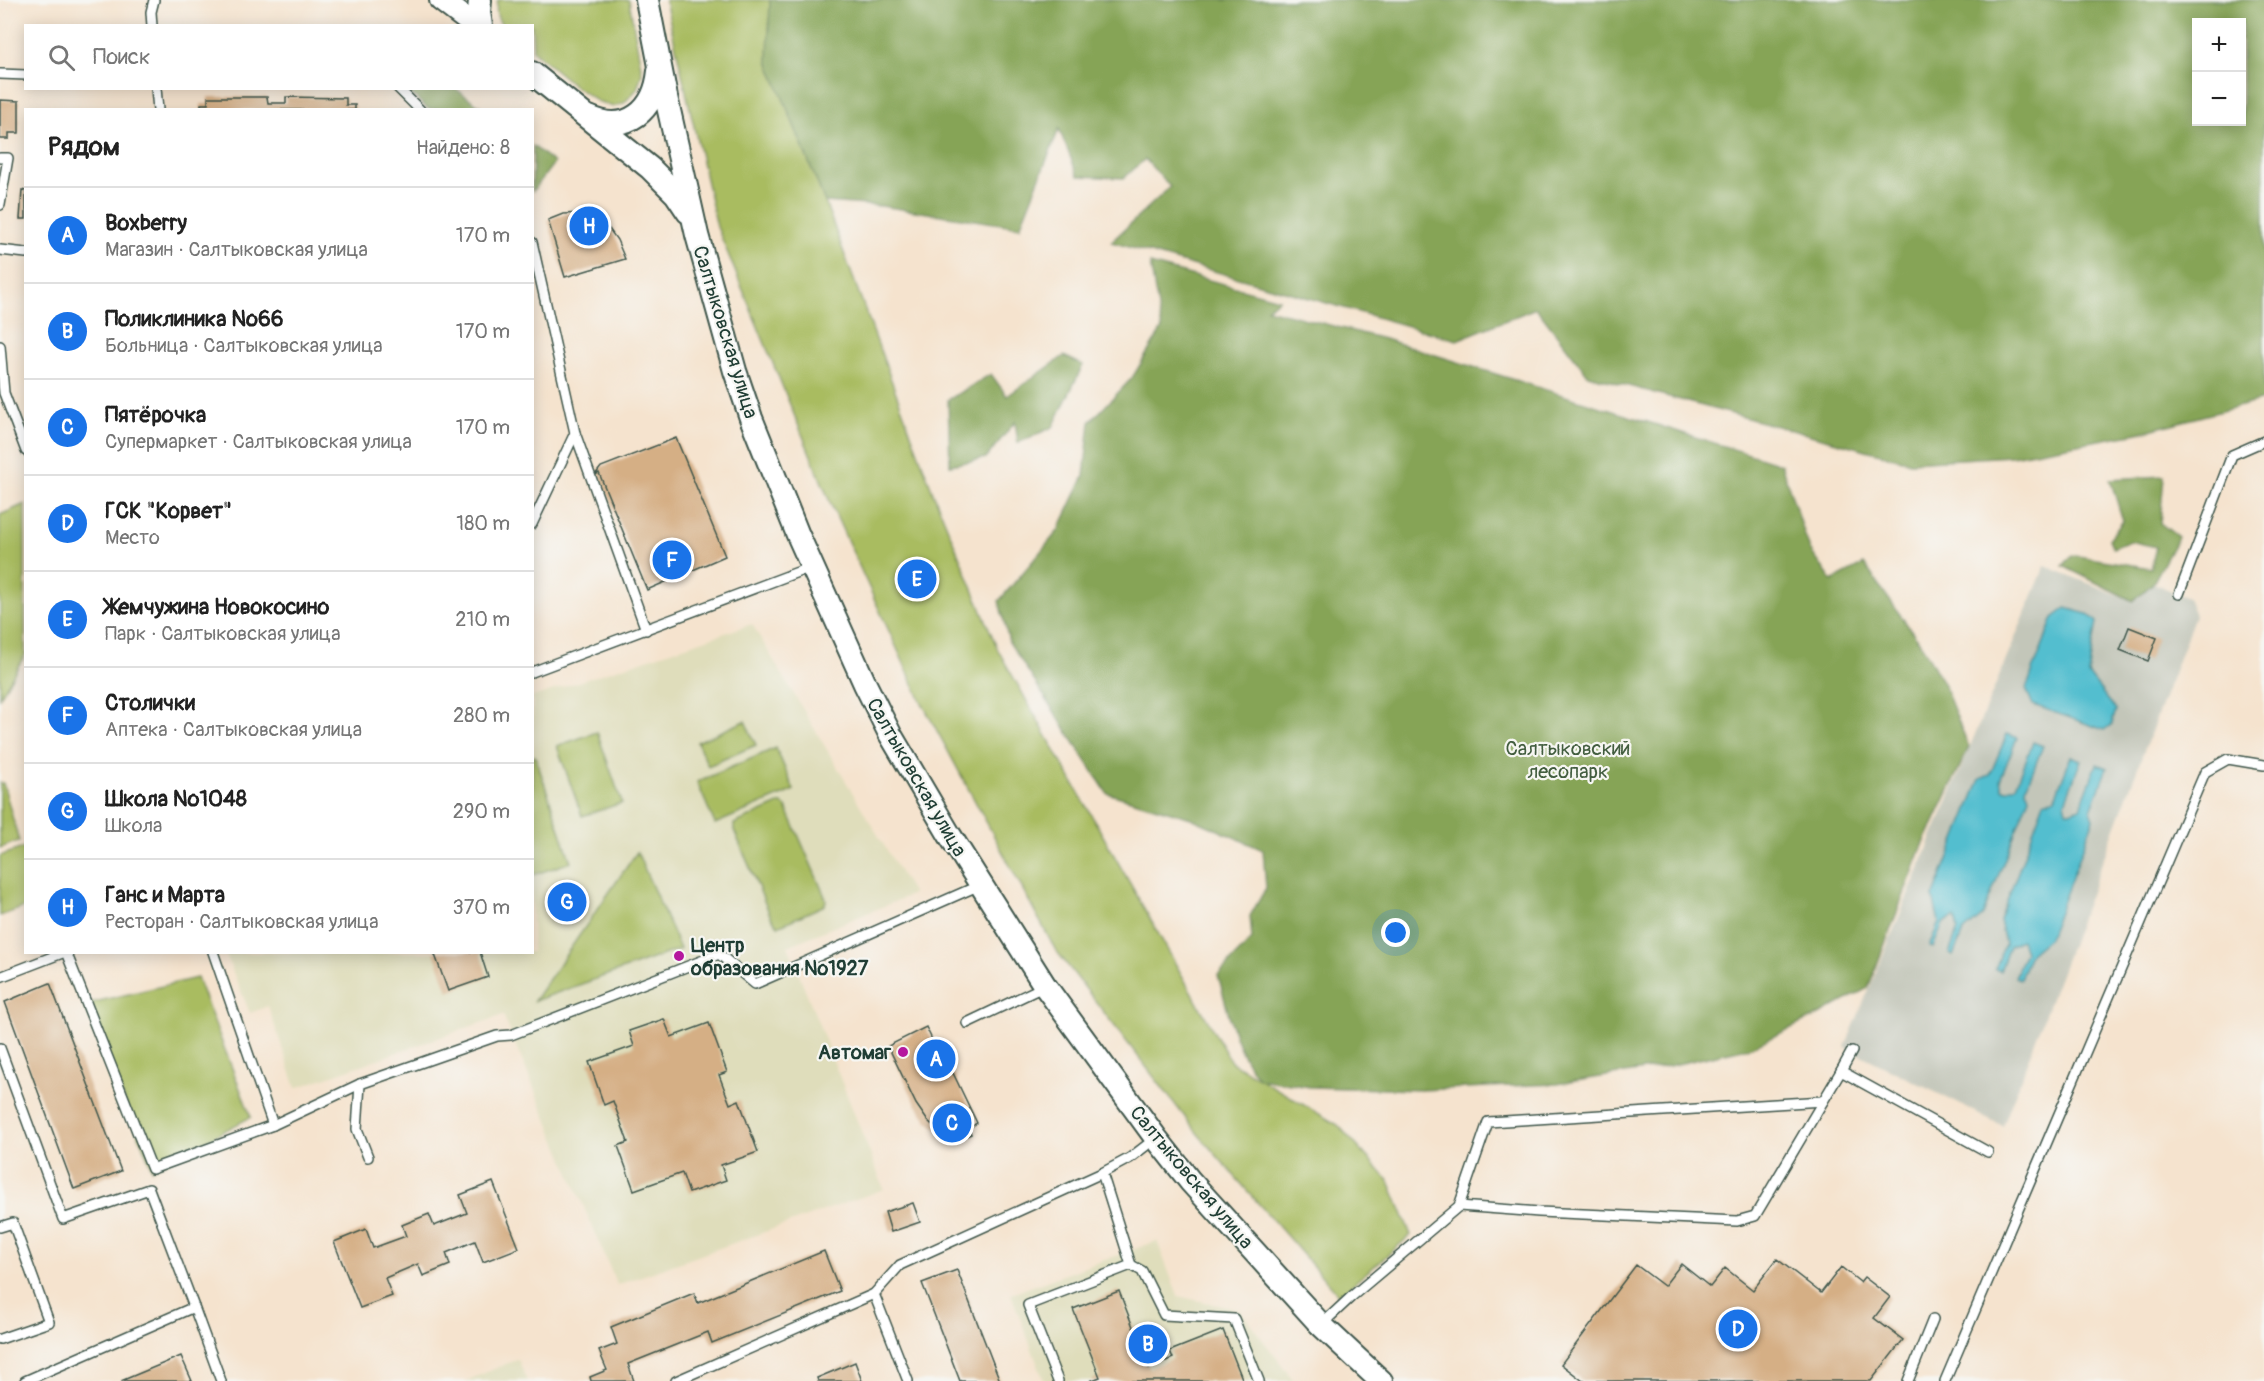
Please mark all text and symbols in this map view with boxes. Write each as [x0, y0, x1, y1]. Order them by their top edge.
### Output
map controls [2192, 18, 2246, 126]
button: + [2192, 18, 2246, 72]
search box [24, 24, 534, 90]
icon: search [45, 41, 78, 74]
text: Поиск [93, 43, 150, 71]
button: − [2192, 72, 2246, 126]
text: Рядом [48, 131, 120, 163]
text: Найдено: 8 [416, 135, 510, 160]
pin: H [570, 204, 608, 248]
text: Boxberry [105, 209, 187, 237]
text: A [61, 223, 74, 248]
text: 170 m [456, 223, 510, 248]
text: Магазин · Салтыковская улица [105, 237, 368, 262]
street label: Салтыковская улица [687, 243, 764, 422]
text: Поликлиника №66 [105, 305, 284, 333]
text: B [62, 319, 73, 344]
text: 170 m [456, 319, 510, 344]
text: Больница · Салтыковская улица [105, 333, 383, 358]
text: Пятёрочка [105, 401, 206, 429]
text: C [61, 415, 74, 440]
text: 170 m [456, 415, 510, 440]
text: Супермаркет · Салтыковская улица [105, 429, 412, 454]
text: ГСК "Корвет" [105, 497, 232, 525]
text: D [61, 511, 74, 536]
text: 180 m [456, 511, 510, 536]
text: Место [105, 525, 160, 550]
pin: F [652, 538, 692, 582]
pin: E [898, 556, 936, 602]
text: Жемчужина Новокосино [105, 593, 329, 621]
text: E [62, 607, 73, 632]
text: 210 m [455, 607, 510, 632]
text: Парк · Салтыковская улица [105, 621, 340, 646]
text: Столички [105, 689, 195, 717]
street label: Салтыковская улица [861, 693, 972, 861]
text: F [61, 703, 74, 728]
text: 280 m [453, 703, 510, 728]
text: Аптека · Салтыковская улица [105, 717, 362, 742]
park label: Салтыковский лесопарк [1506, 736, 1630, 784]
text: Школа №1048 [105, 785, 247, 813]
text: G [61, 799, 74, 824]
text: 290 m [453, 799, 510, 824]
text: Школа [105, 813, 162, 838]
pin: G [548, 880, 586, 924]
text: Ганс и Марта [105, 881, 225, 909]
text: H [61, 895, 74, 920]
text: 370 m [453, 895, 510, 920]
text: Ресторан · Салтыковская улица [105, 909, 378, 934]
your location [1381, 918, 1410, 947]
place label: Центр образования №1927 [690, 933, 869, 981]
marker: Центр образования №1927 [672, 949, 686, 963]
pin: A [916, 1036, 956, 1082]
place label: Автомаг [818, 1040, 891, 1065]
marker: Автомаг [896, 1045, 910, 1059]
pin: C [932, 1100, 972, 1146]
street label: Салтыковская улица [1124, 1101, 1259, 1254]
pin: D [1718, 1306, 1758, 1352]
pin: B [1128, 1322, 1168, 1366]

